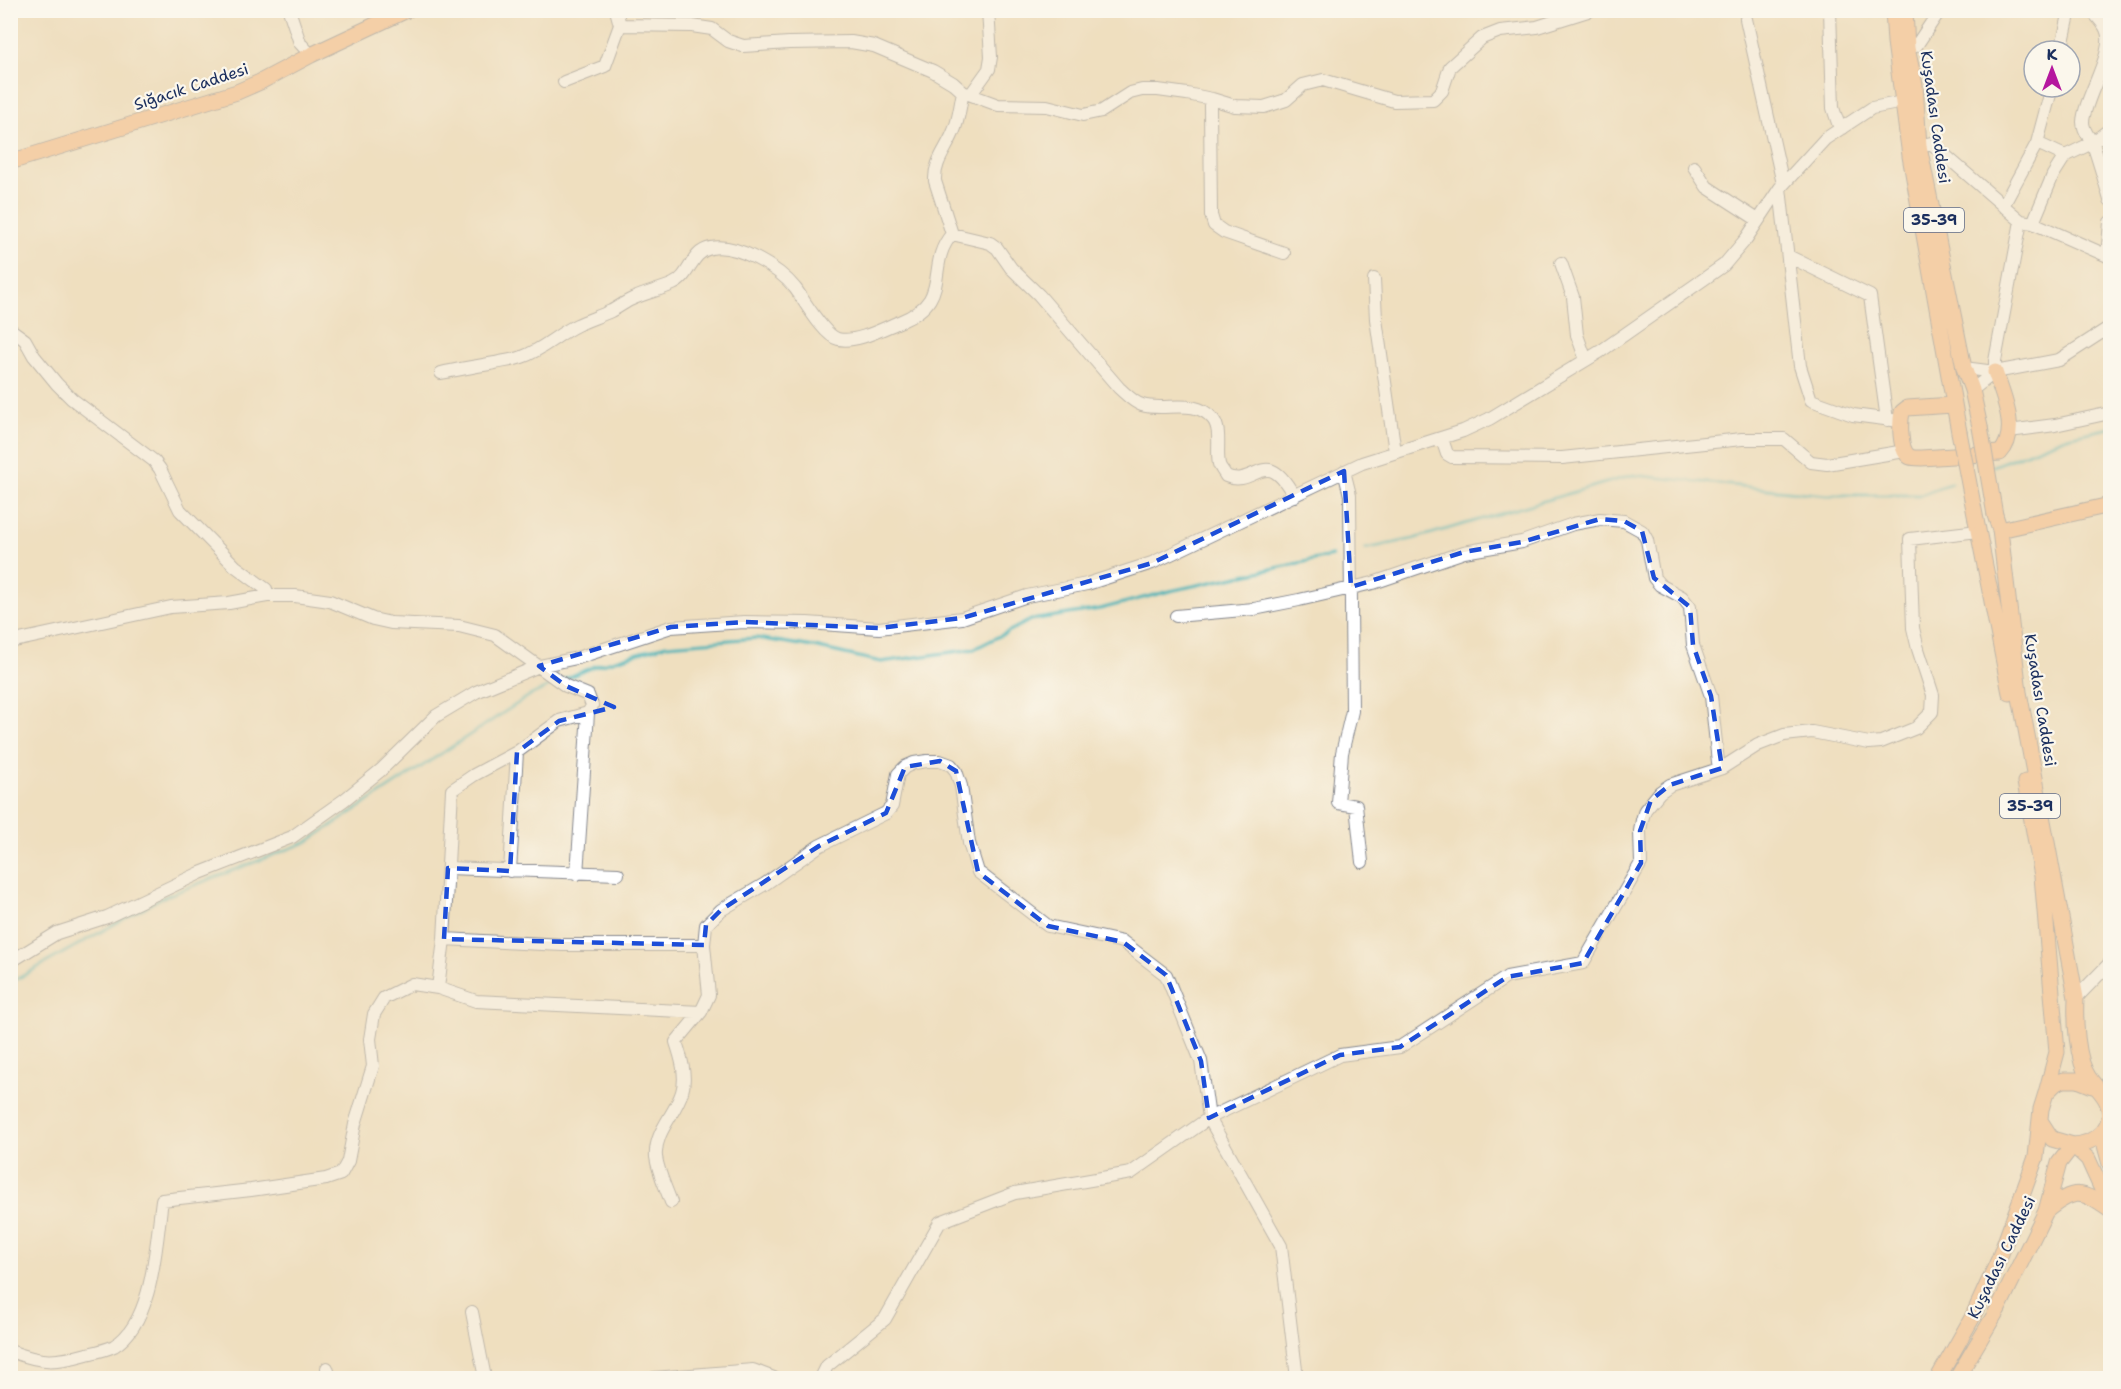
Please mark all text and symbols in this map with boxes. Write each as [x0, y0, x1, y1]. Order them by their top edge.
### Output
north arrow [2022, 39, 2082, 99]
text: K [2047, 44, 2058, 65]
street label: Kuşadası Caddesi [1916, 49, 1955, 185]
street label: Sığacık Caddesi [131, 58, 251, 115]
road number: 35-39 [1904, 208, 1964, 232]
street label: Kuşadası Caddesi [2020, 632, 2061, 768]
road number: 35-39 [2000, 794, 2060, 818]
street label: Kuşadası Caddesi [1963, 1192, 2040, 1322]

